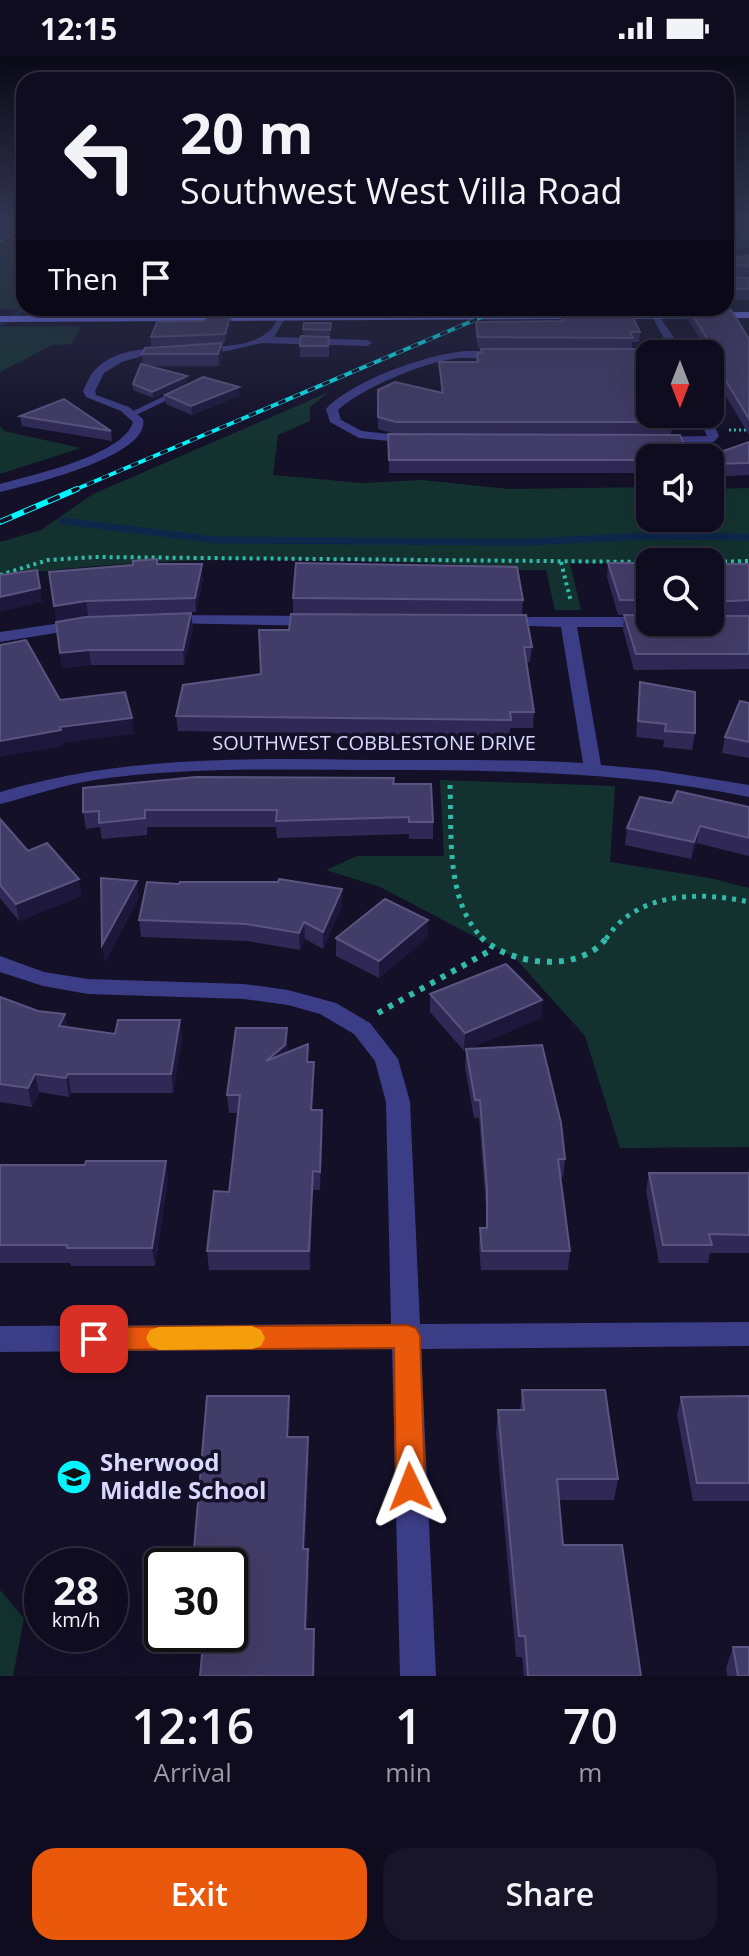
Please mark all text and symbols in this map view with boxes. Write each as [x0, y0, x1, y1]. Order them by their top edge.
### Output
text: 12:15 [40, 8, 117, 49]
text: 20 m [180, 94, 314, 170]
icon: left [48, 104, 152, 208]
text: Southwest West Villa Road [180, 166, 623, 215]
icon: arrive [134, 256, 178, 300]
text: Then [48, 258, 118, 299]
north arrow [636, 340, 724, 428]
map controls [636, 340, 724, 636]
button: sound [636, 444, 724, 532]
button: search [636, 548, 724, 636]
street label: SOUTHWEST COBBLESTONE DRIVE [212, 729, 536, 756]
pin [60, 1305, 128, 1373]
icon: arrive [72, 1317, 116, 1361]
place label: Sherwood Middle School [100, 1445, 266, 1506]
position arrow [368, 1445, 452, 1529]
school or university icon: Sherwood Middle School [55, 1458, 93, 1496]
speed limit sign: 30 [144, 1548, 248, 1652]
text: 28 [53, 1562, 99, 1617]
text: km/h [52, 1606, 100, 1633]
text: 12:16 [131, 1693, 254, 1758]
text: 1 [395, 1693, 422, 1758]
text: 70 [563, 1693, 618, 1758]
text: Arrival [153, 1754, 232, 1790]
text: min [385, 1754, 432, 1790]
text: m [578, 1754, 602, 1790]
button: Exit [32, 1848, 367, 1940]
button: Share [383, 1848, 717, 1940]

